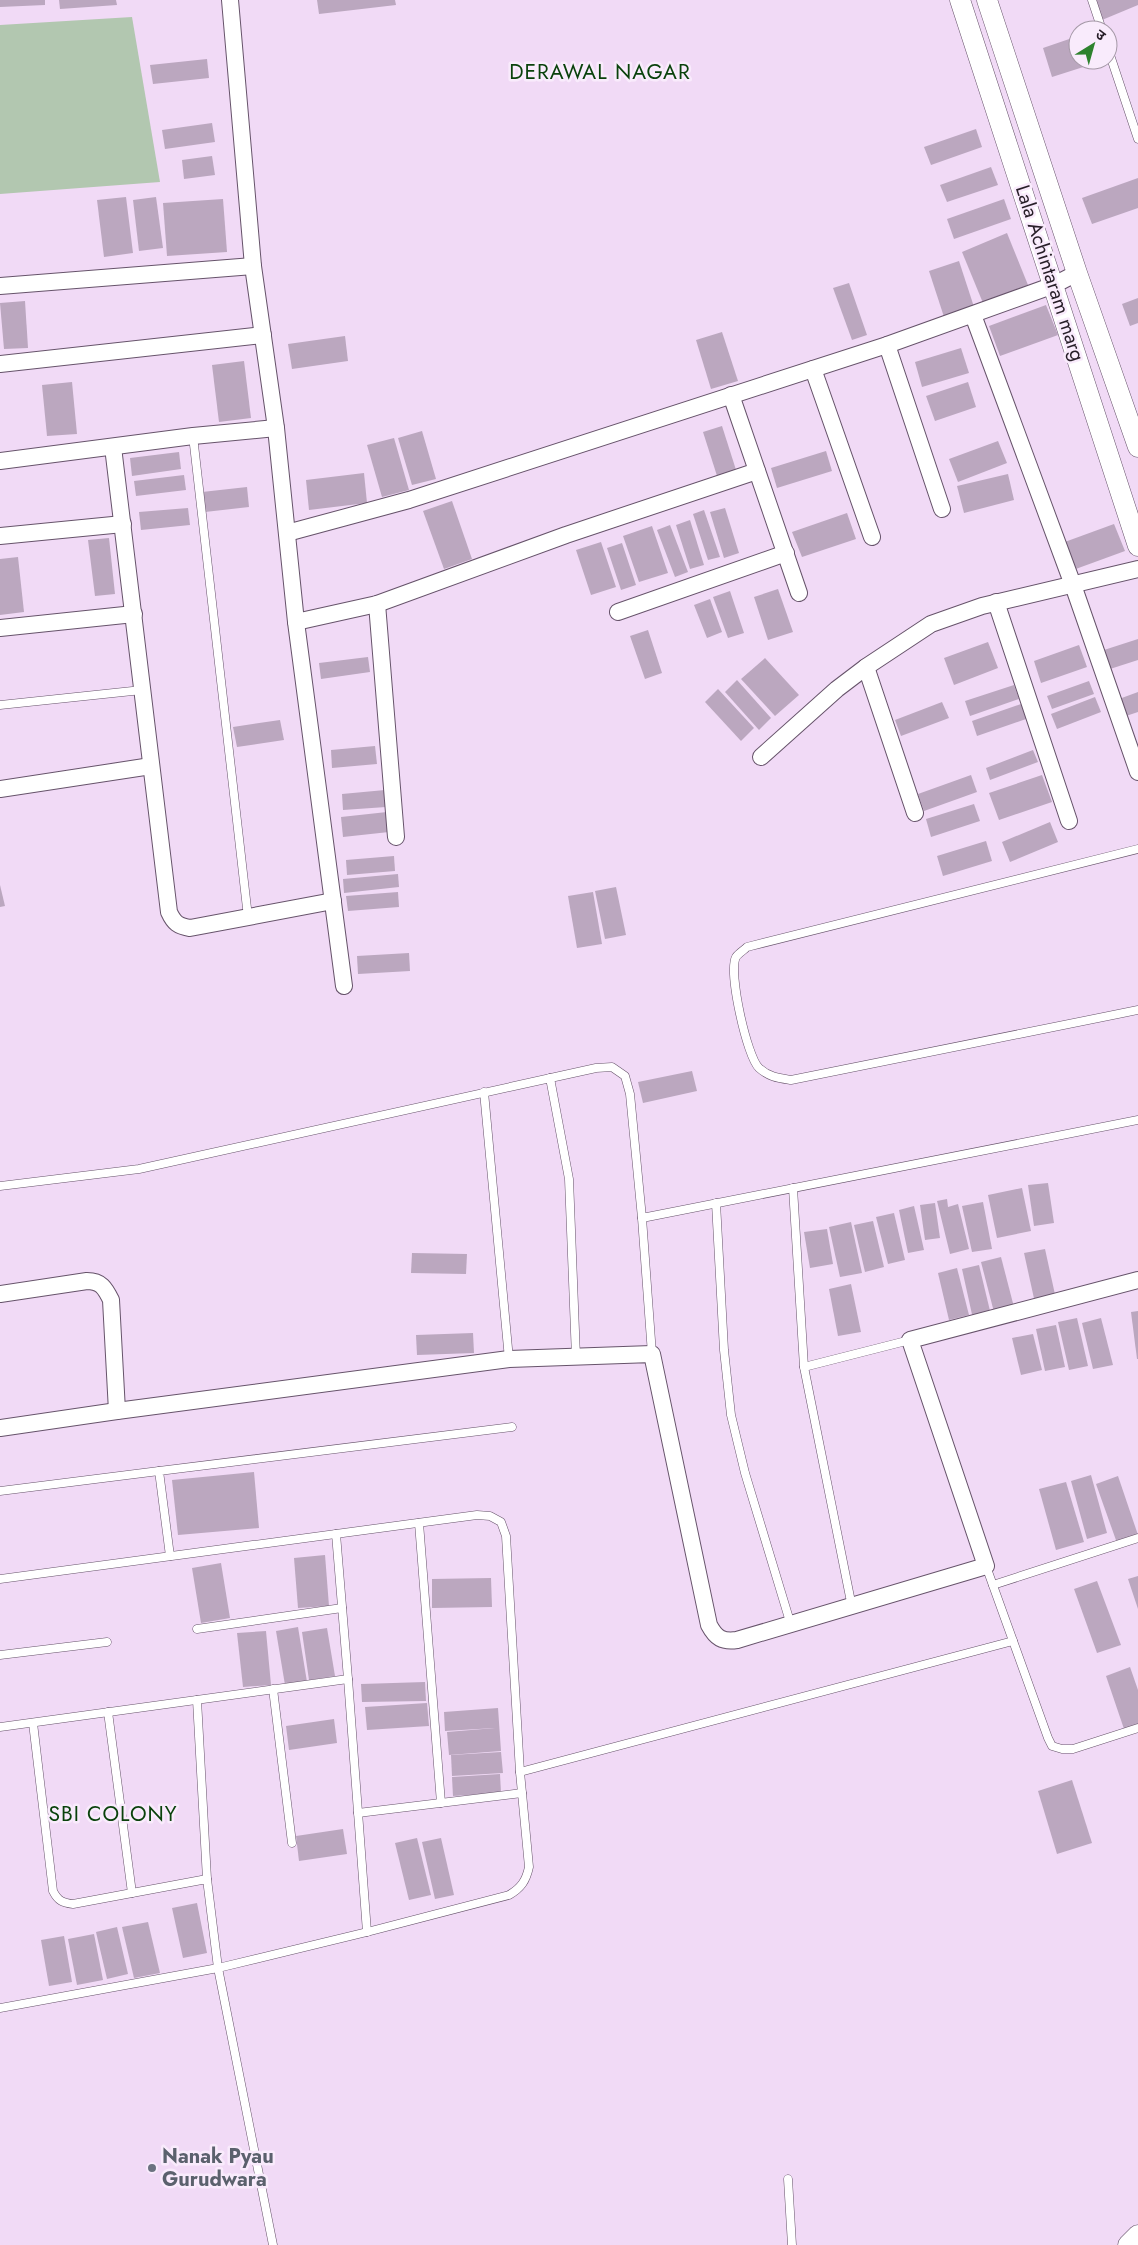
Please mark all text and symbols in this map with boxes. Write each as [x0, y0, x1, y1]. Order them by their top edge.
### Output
north arrow [1068, 20, 1118, 70]
text: उ [1092, 24, 1111, 46]
district label: DERAWAL NAGAR [509, 57, 691, 87]
street label: Lala Achintaram marg [1008, 181, 1092, 365]
district label: SBI COLONY [48, 1799, 178, 1829]
place label: Nanak Pyau Gurudwara [162, 2142, 274, 2194]
marker: Nanak Pyau Gurudwara [146, 2162, 158, 2174]

